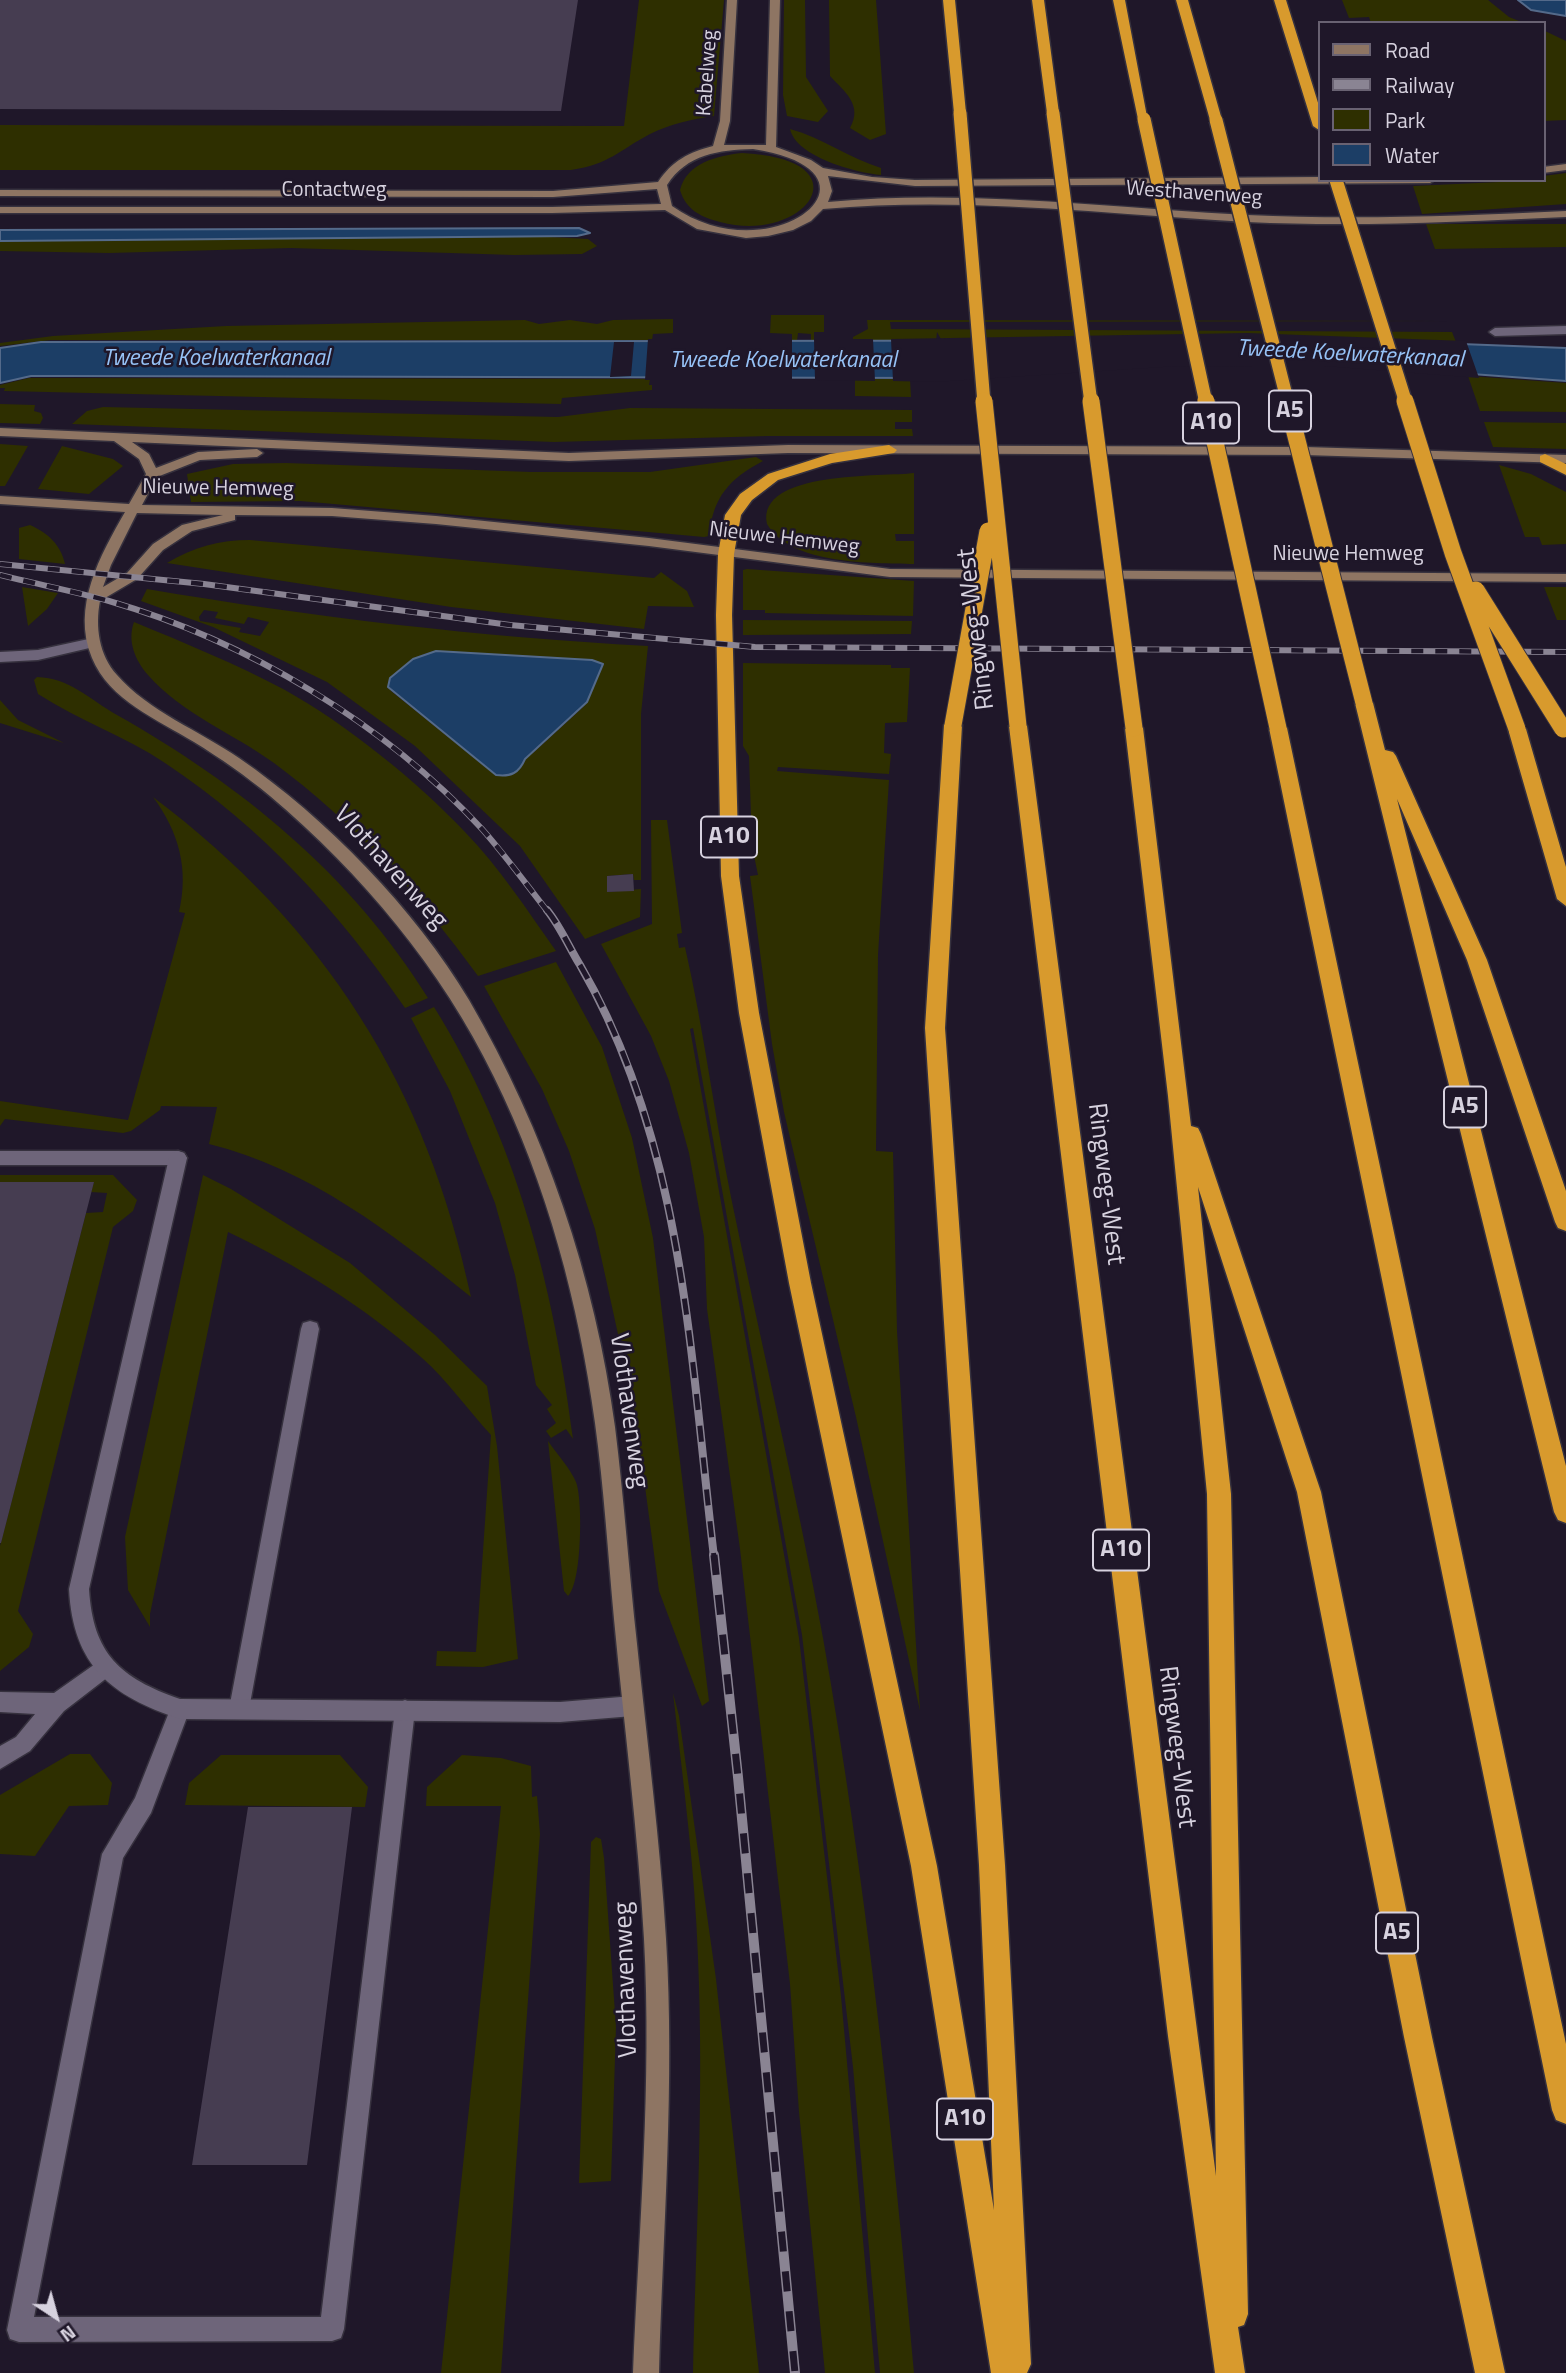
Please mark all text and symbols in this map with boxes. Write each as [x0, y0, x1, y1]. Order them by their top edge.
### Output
legend [1318, 21, 1545, 182]
street label: Kabelweg [692, 29, 724, 117]
text: Road [1385, 34, 1430, 66]
text: Railway [1385, 69, 1454, 101]
text: Park [1385, 104, 1425, 136]
text: Water [1385, 139, 1439, 171]
street label: Westhavenweg [1125, 177, 1263, 211]
street label: Contactweg [281, 178, 387, 204]
water label: Tweede Koelwaterkanaal [1236, 335, 1464, 375]
water label: Tweede Koelwaterkanaal [102, 345, 330, 373]
water label: Tweede Koelwaterkanaal [669, 347, 897, 375]
road number: A5 [1269, 390, 1311, 432]
road number: A10 [1183, 402, 1239, 444]
street label: Nieuwe Hemweg [142, 475, 294, 503]
street label: Nieuwe Hemweg [707, 517, 861, 561]
street label: Nieuwe Hemweg [1272, 542, 1424, 568]
street label: Ringweg-West [952, 546, 1002, 712]
street label: Vlothavenweg [326, 800, 454, 936]
road number: A10 [701, 816, 757, 858]
road number: A5 [1444, 1086, 1486, 1128]
street label: Ringweg-West [1080, 1101, 1130, 1267]
street label: Vlothavenweg [602, 1332, 654, 1490]
road number: A10 [1093, 1530, 1149, 1570]
street label: Ringweg-West [1151, 1664, 1201, 1830]
street label: Vlothavenweg [609, 1901, 645, 2059]
road number: A5 [1376, 1912, 1418, 1954]
road number: A10 [937, 2098, 993, 2140]
north arrow [21, 2282, 91, 2352]
text: N [55, 2319, 82, 2350]

